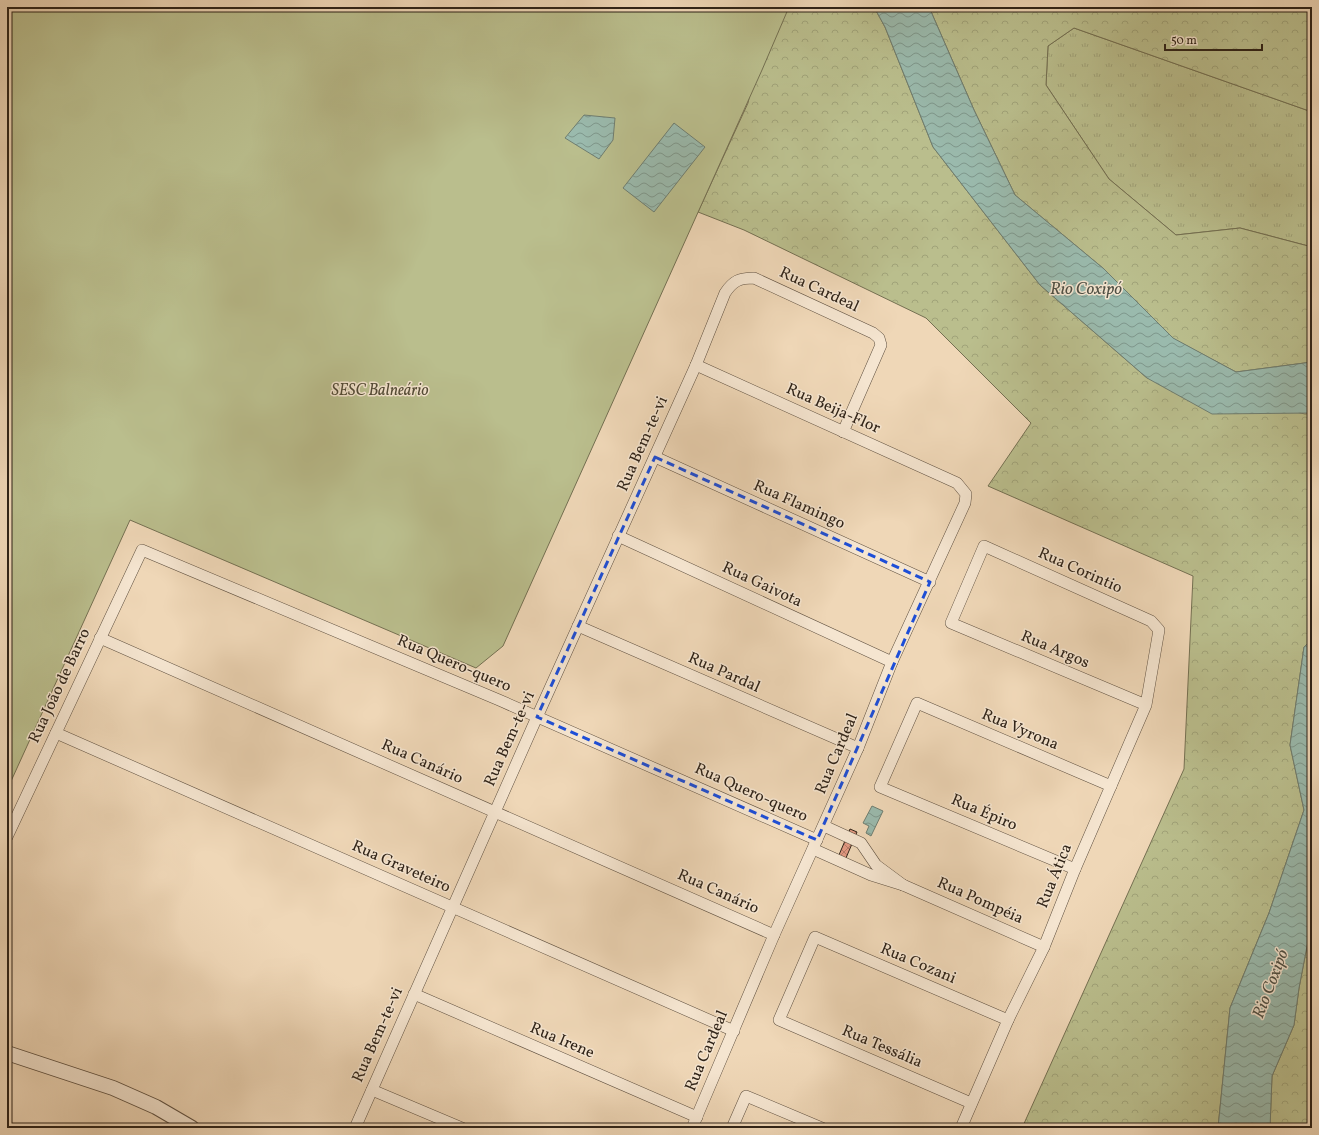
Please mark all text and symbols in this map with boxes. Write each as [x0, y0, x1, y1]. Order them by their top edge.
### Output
scale bar [1165, 26, 1262, 52]
text: 50 m [1171, 33, 1197, 49]
street label: Rua Cardeal [776, 262, 863, 318]
water label: Rio Coxipó [1050, 278, 1122, 301]
street label: Rua Beija-Flor [782, 378, 884, 440]
park label: SESC Balneário [331, 380, 429, 402]
street label: Rua Bem-te-vi [612, 393, 674, 495]
street label: Rua Flamingo [750, 475, 848, 535]
street label: Rua Corintio [1034, 543, 1126, 599]
street label: Rua Gaivota [718, 557, 806, 613]
street label: Rua João de Barro [24, 625, 96, 747]
street label: Rua Argos [1017, 626, 1093, 674]
street label: Rua Quero-quero [394, 630, 514, 698]
street label: Rua Pardal [684, 647, 764, 699]
street label: Rua Bem-te-vi [479, 688, 541, 790]
street label: Rua Vyrona [978, 704, 1062, 756]
street label: Rua Cardeal [810, 710, 864, 798]
street label: Rua Canário [378, 734, 466, 790]
street label: Rua Quero-quero [691, 758, 811, 828]
street label: Rua Épiro [948, 789, 1020, 837]
street label: Rua Graveteiro [348, 835, 454, 899]
street label: Rua Ática [1032, 840, 1078, 912]
street label: Rua Canário [674, 864, 762, 920]
street label: Rua Pompéia [933, 872, 1027, 930]
street label: Rua Cozani [877, 938, 959, 990]
water label: Rio Coxipó [1247, 946, 1295, 1022]
street label: Rua Bem-te-vi [347, 984, 409, 1086]
street label: Rua Cardeal [680, 1007, 734, 1095]
street label: Rua Irene [526, 1018, 598, 1064]
street label: Rua Tessália [838, 1020, 926, 1074]

